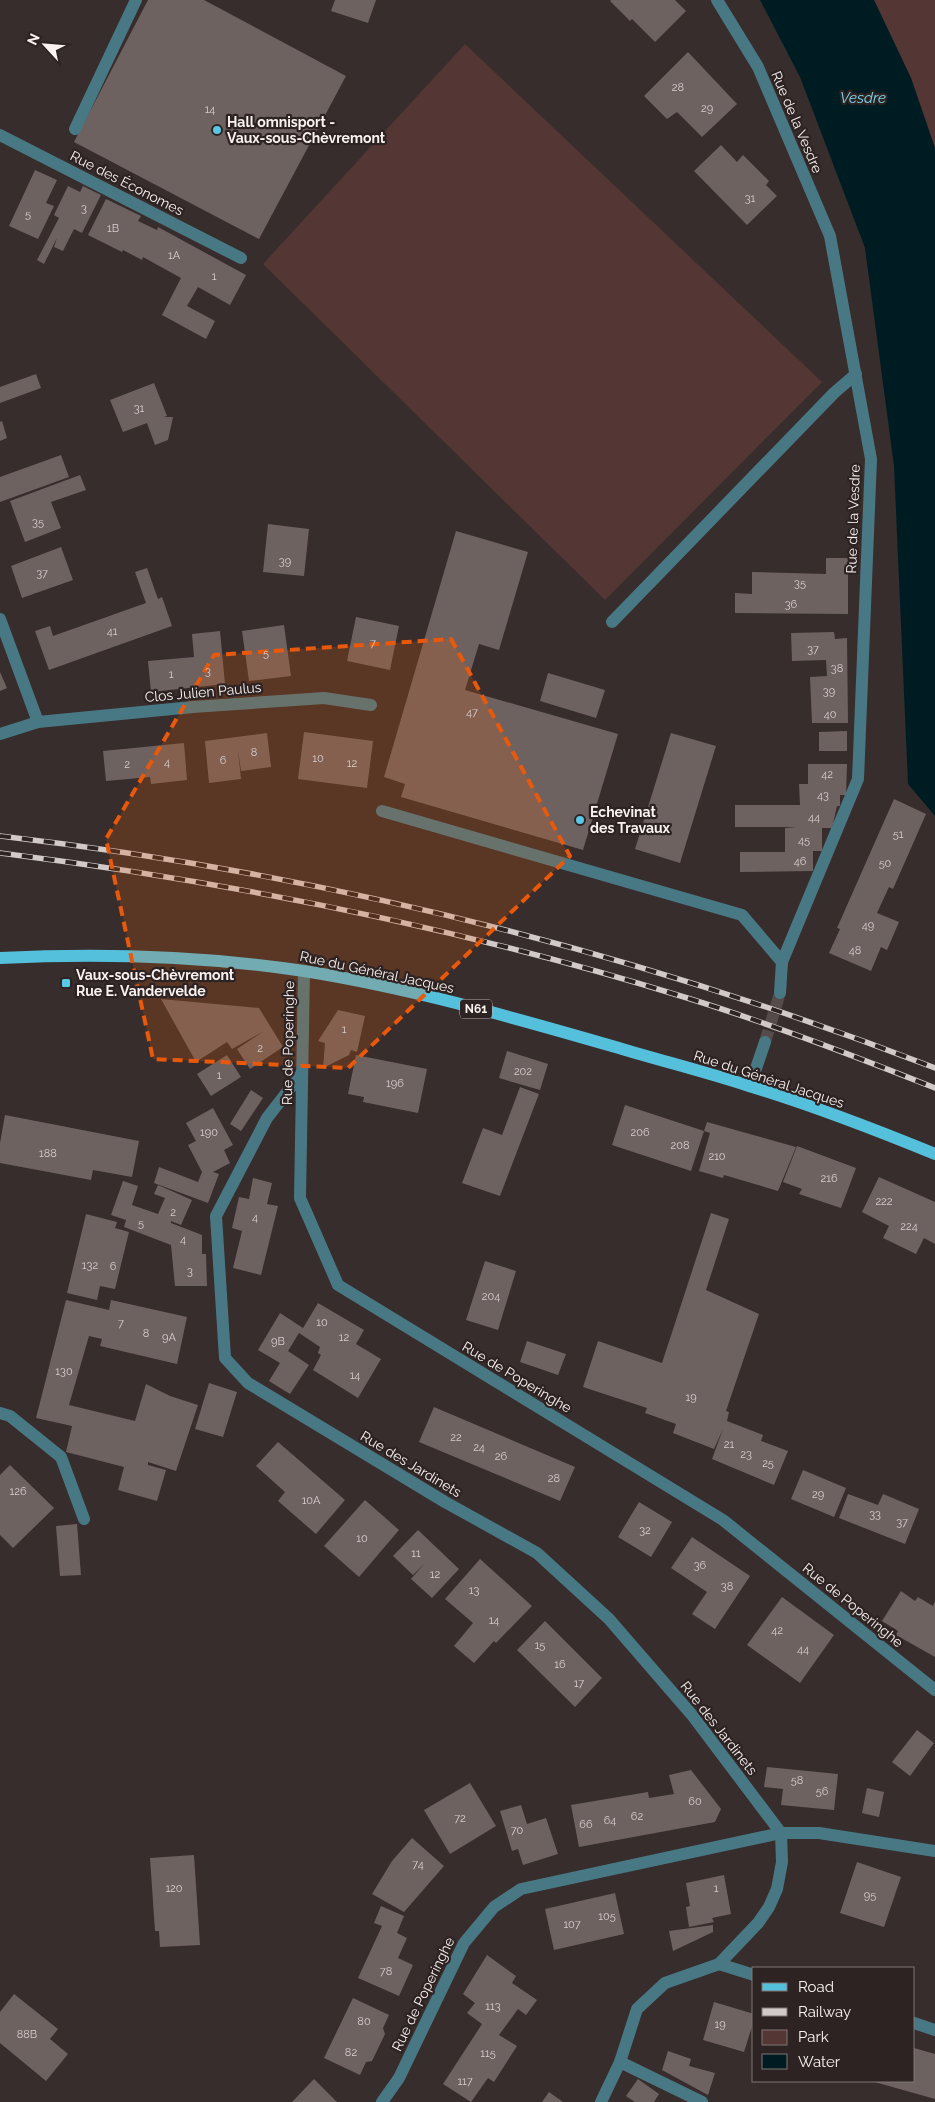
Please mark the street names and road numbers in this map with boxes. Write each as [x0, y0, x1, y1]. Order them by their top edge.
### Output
street label: Rue de la Vesdre [768, 69, 826, 175]
street label: Rue des Économes [68, 147, 187, 219]
street label: Rue de la Vesdre [843, 464, 863, 574]
street label: Clos Julien Paulus [144, 679, 262, 705]
street label: Rue du Général Jacques [298, 948, 456, 996]
street label: Rue de Poperinghe [279, 981, 297, 1105]
road number: N61 [460, 1000, 492, 1019]
street label: Rue du Général Jacques [692, 1047, 846, 1111]
street label: Rue de Poperinghe [459, 1338, 575, 1416]
street label: Rue des Jardinets [358, 1428, 464, 1500]
street label: Rue de Poperinghe [800, 1560, 906, 1650]
street label: Rue des Jardinets [677, 1678, 761, 1778]
street label: Rue de Poperinghe [389, 1935, 457, 2053]

